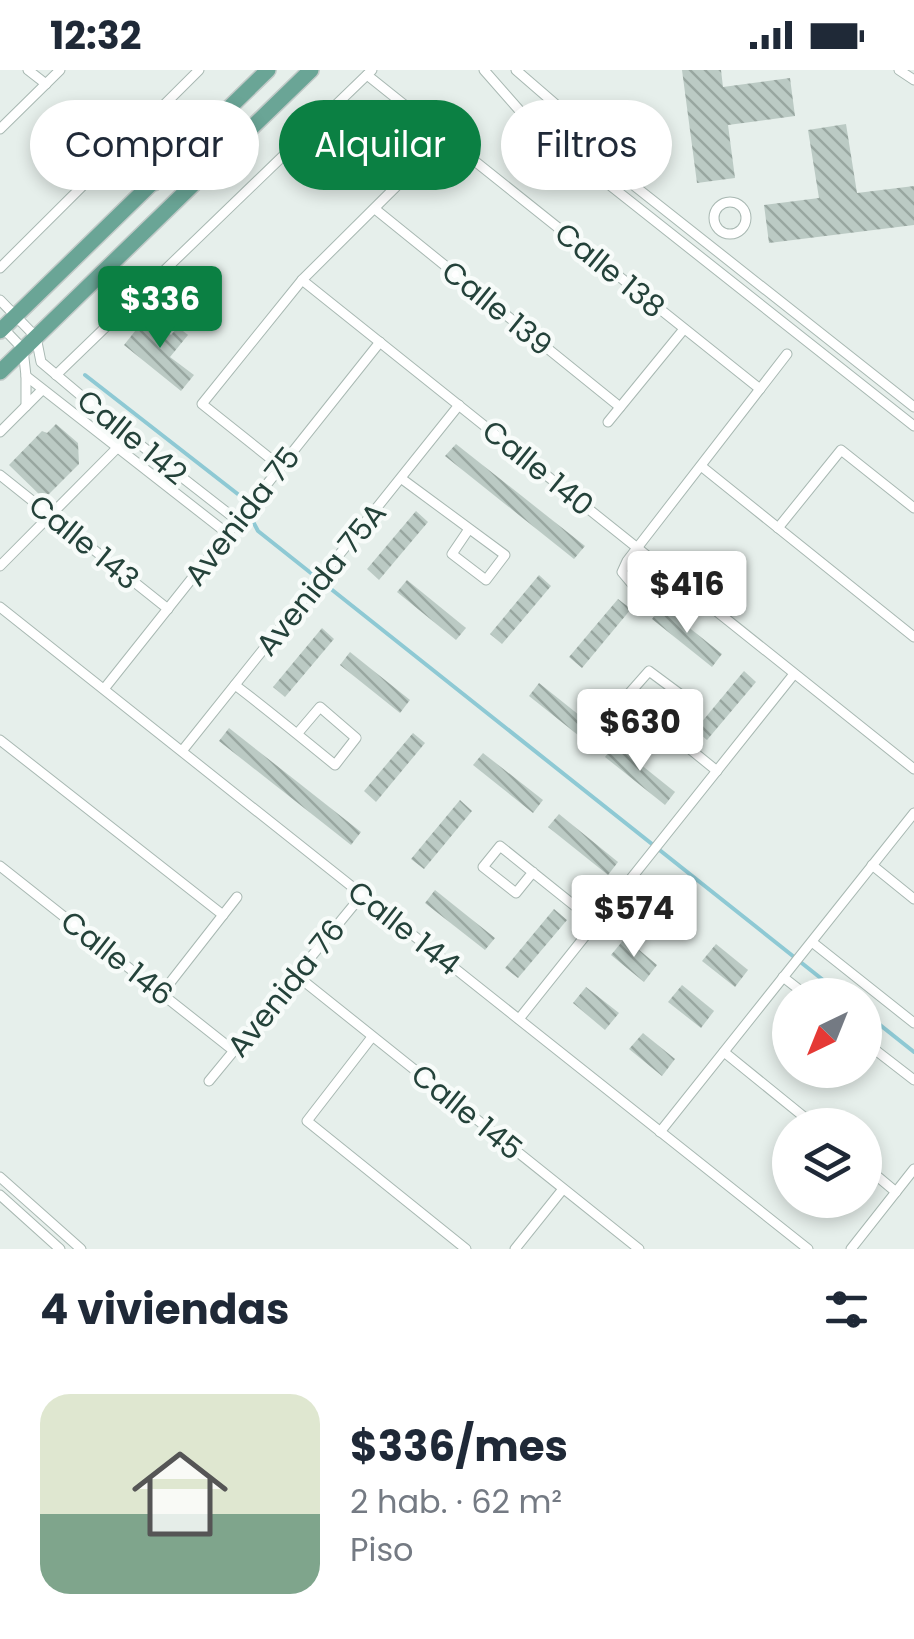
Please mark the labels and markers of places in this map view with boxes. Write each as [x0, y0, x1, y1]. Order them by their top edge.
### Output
pin: $336 [101, 266, 219, 351]
pin: $416 [628, 551, 746, 636]
pin: $630 [581, 689, 699, 774]
pin: $574 [575, 875, 693, 960]

